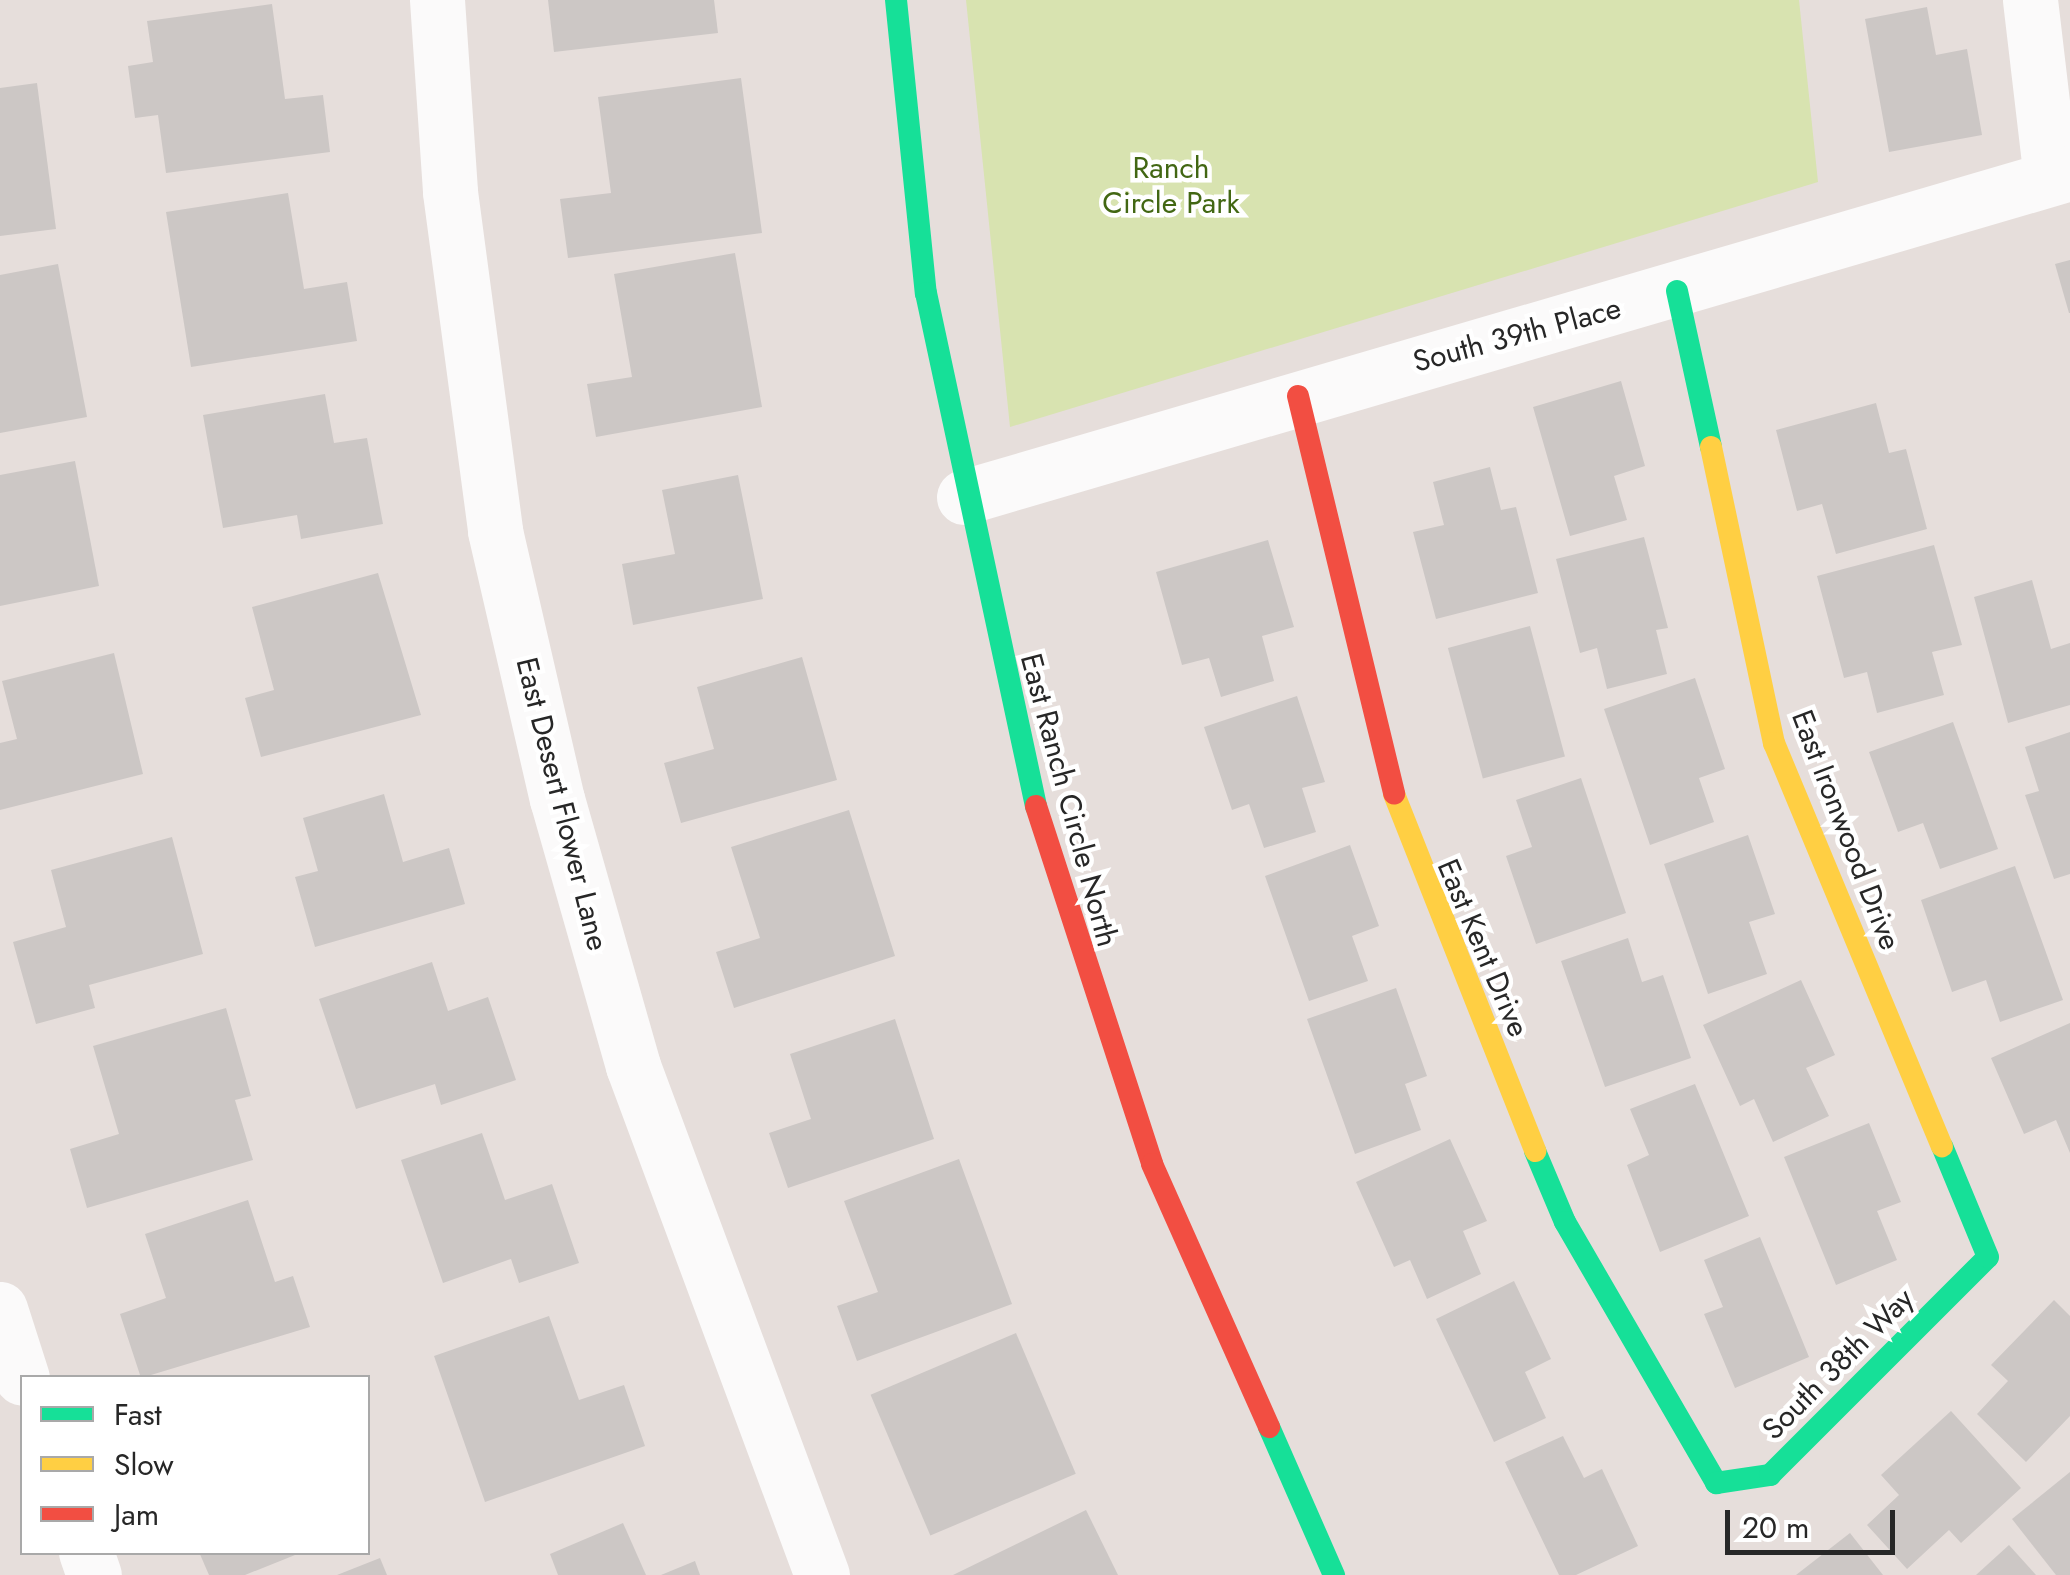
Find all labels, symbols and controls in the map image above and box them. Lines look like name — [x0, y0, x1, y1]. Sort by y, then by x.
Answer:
park label: Ranch Circle Park — [1102, 150, 1240, 220]
street label: South 39th Place — [1409, 290, 1625, 380]
street label: East Ranch Circle North — [1013, 649, 1125, 951]
street label: East Desert Flower Lane — [508, 654, 616, 954]
street label: East Ironwood Drive — [1784, 705, 1908, 955]
street label: East Kent Drive — [1429, 854, 1537, 1042]
street label: South 38th Way — [1755, 1281, 1921, 1447]
legend — [20, 1375, 370, 1555]
text: Fast — [114, 1393, 162, 1436]
text: Slow — [114, 1443, 174, 1486]
scale bar — [1730, 1490, 1900, 1552]
text: Jam — [114, 1493, 159, 1536]
text: 20 m — [1742, 1506, 1809, 1549]

